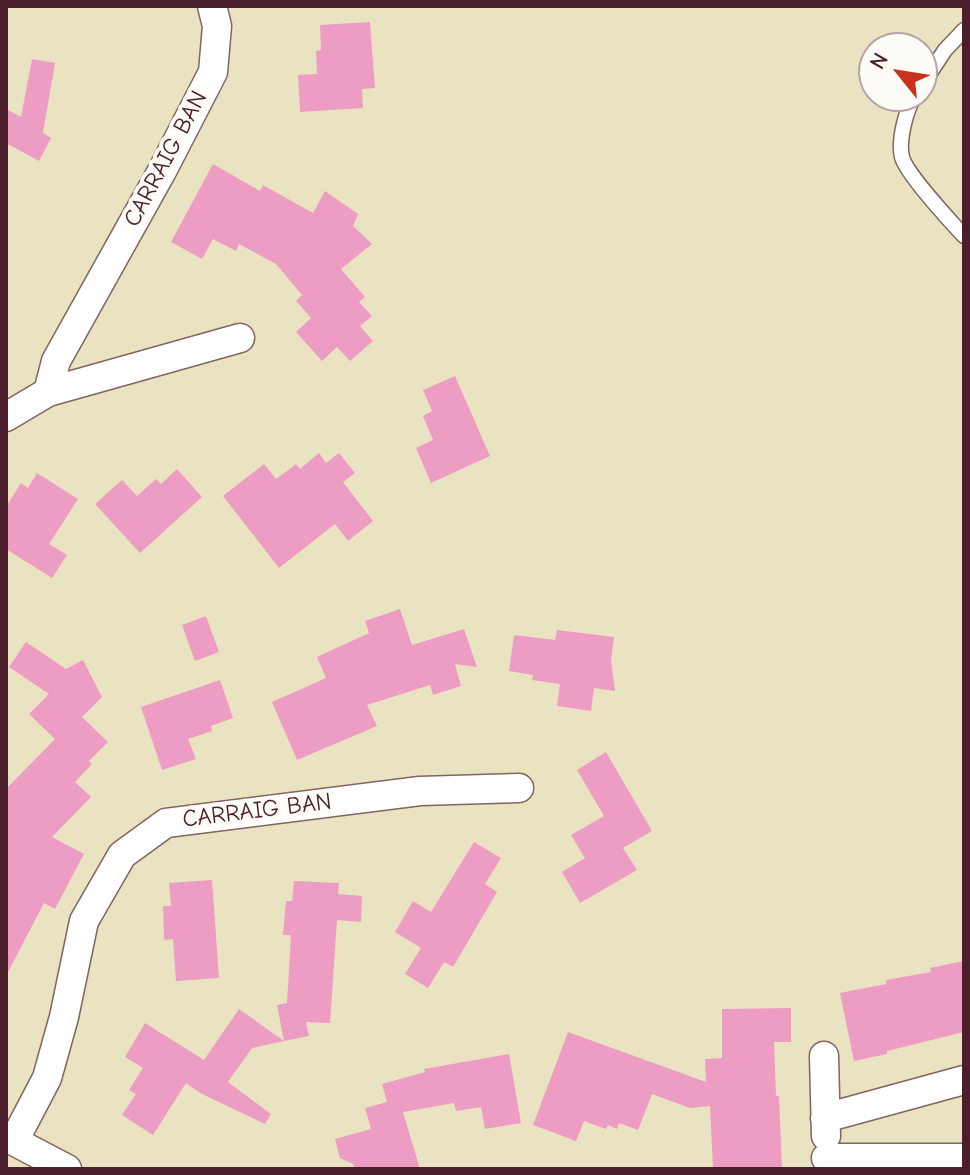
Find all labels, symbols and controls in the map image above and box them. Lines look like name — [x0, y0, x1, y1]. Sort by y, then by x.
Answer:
north arrow — [858, 32, 938, 112]
text: N — [864, 48, 894, 74]
street label: CARRAIG BAN — [118, 86, 214, 232]
street label: CARRAIG BAN — [181, 788, 333, 834]

